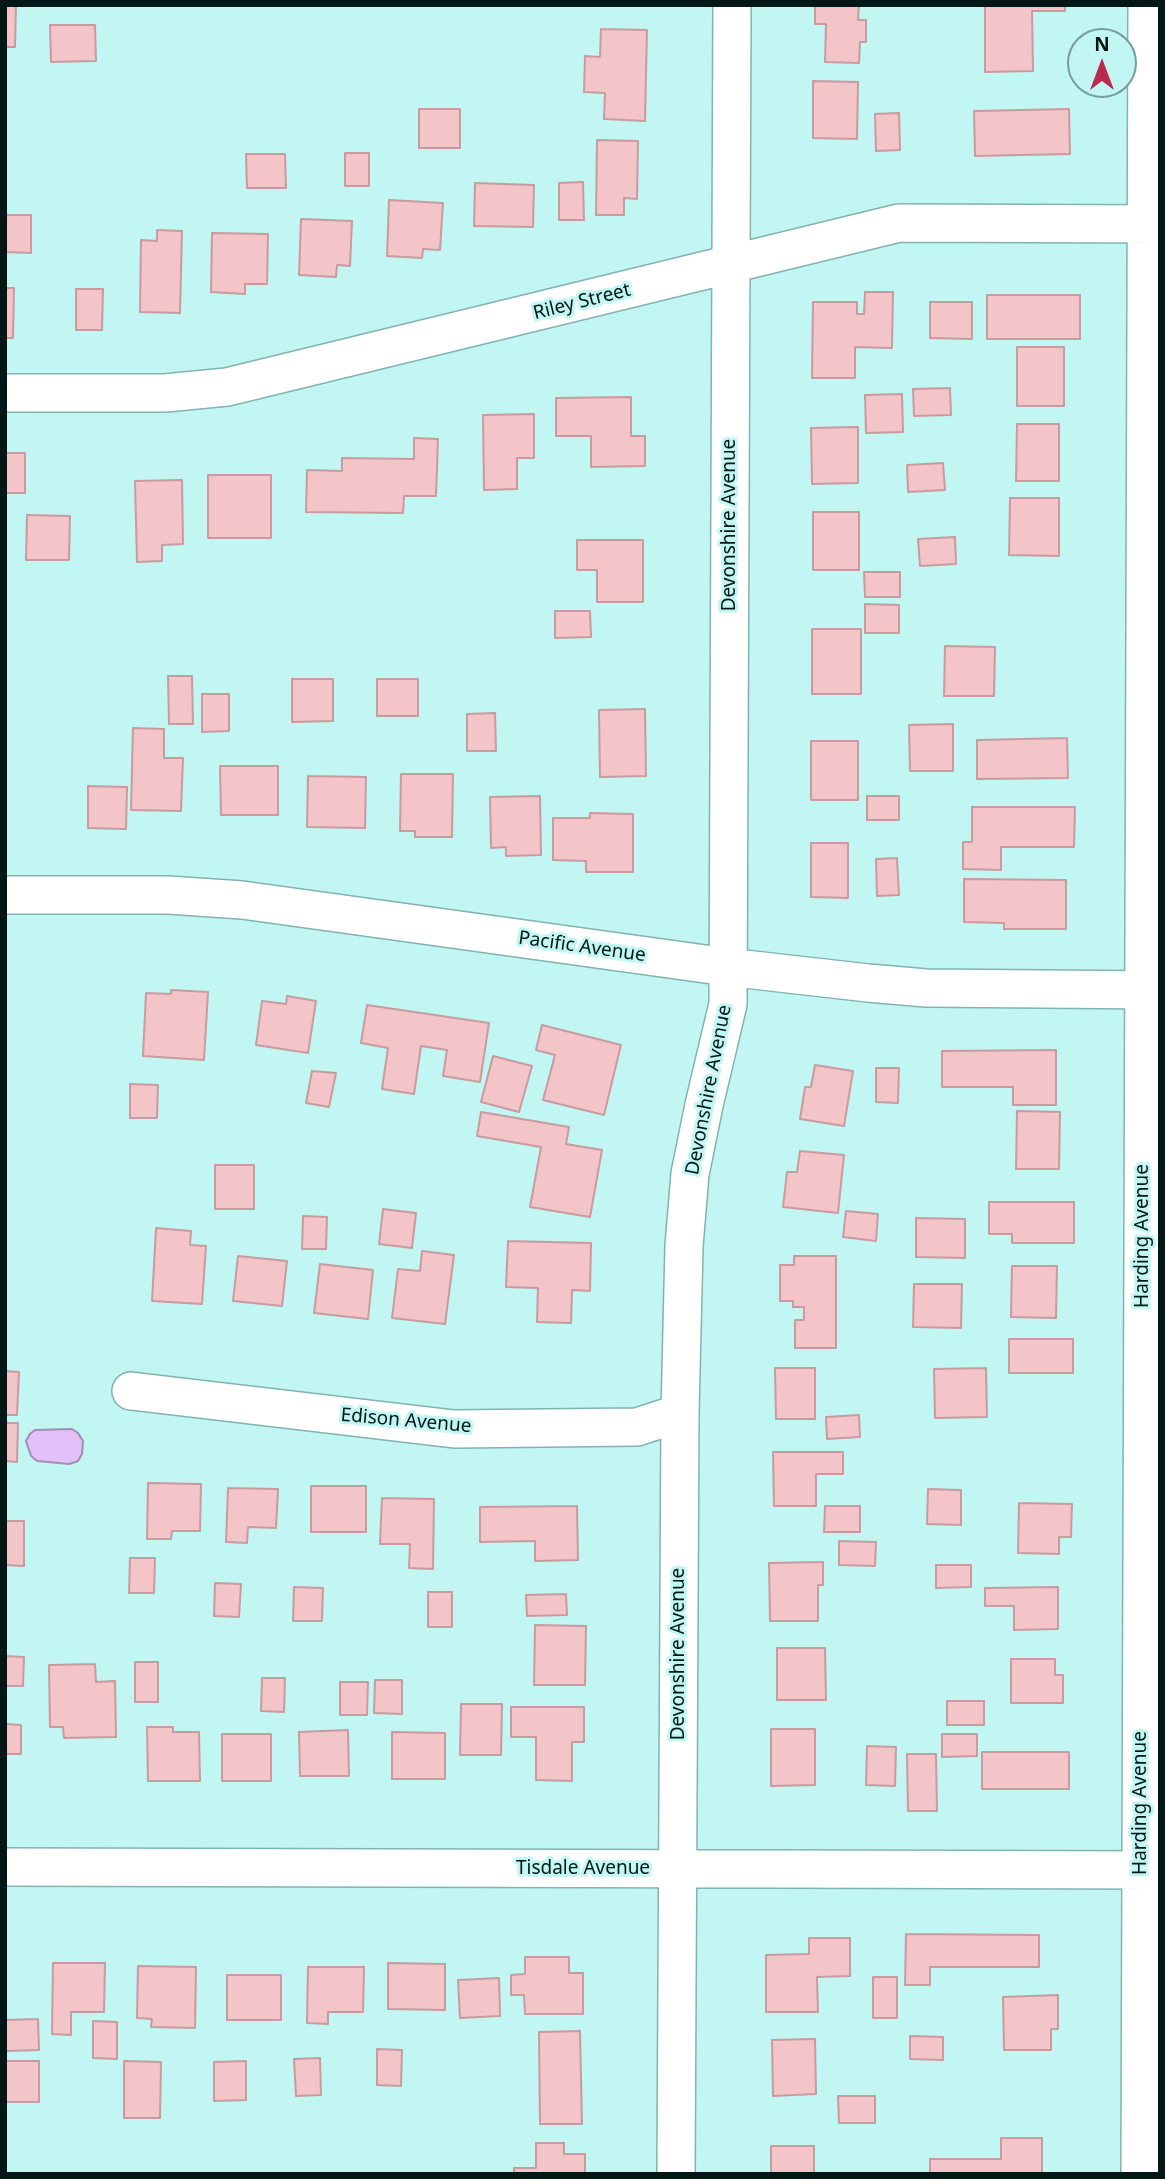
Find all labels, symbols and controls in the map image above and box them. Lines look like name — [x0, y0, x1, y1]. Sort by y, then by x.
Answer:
north arrow — [1067, 28, 1137, 98]
text: N — [1094, 31, 1110, 57]
street label: Riley Street — [531, 279, 633, 325]
street label: Devonshire Avenue — [719, 439, 741, 611]
street label: Pacific Avenue — [517, 927, 647, 967]
street label: Devonshire Avenue — [681, 1003, 737, 1177]
street label: Harding Avenue — [1132, 1164, 1154, 1308]
street label: Edison Avenue — [340, 1404, 472, 1438]
street label: Devonshire Avenue — [668, 1568, 690, 1740]
street label: Harding Avenue — [1130, 1731, 1152, 1875]
street label: Tisdale Avenue — [516, 1858, 650, 1880]

